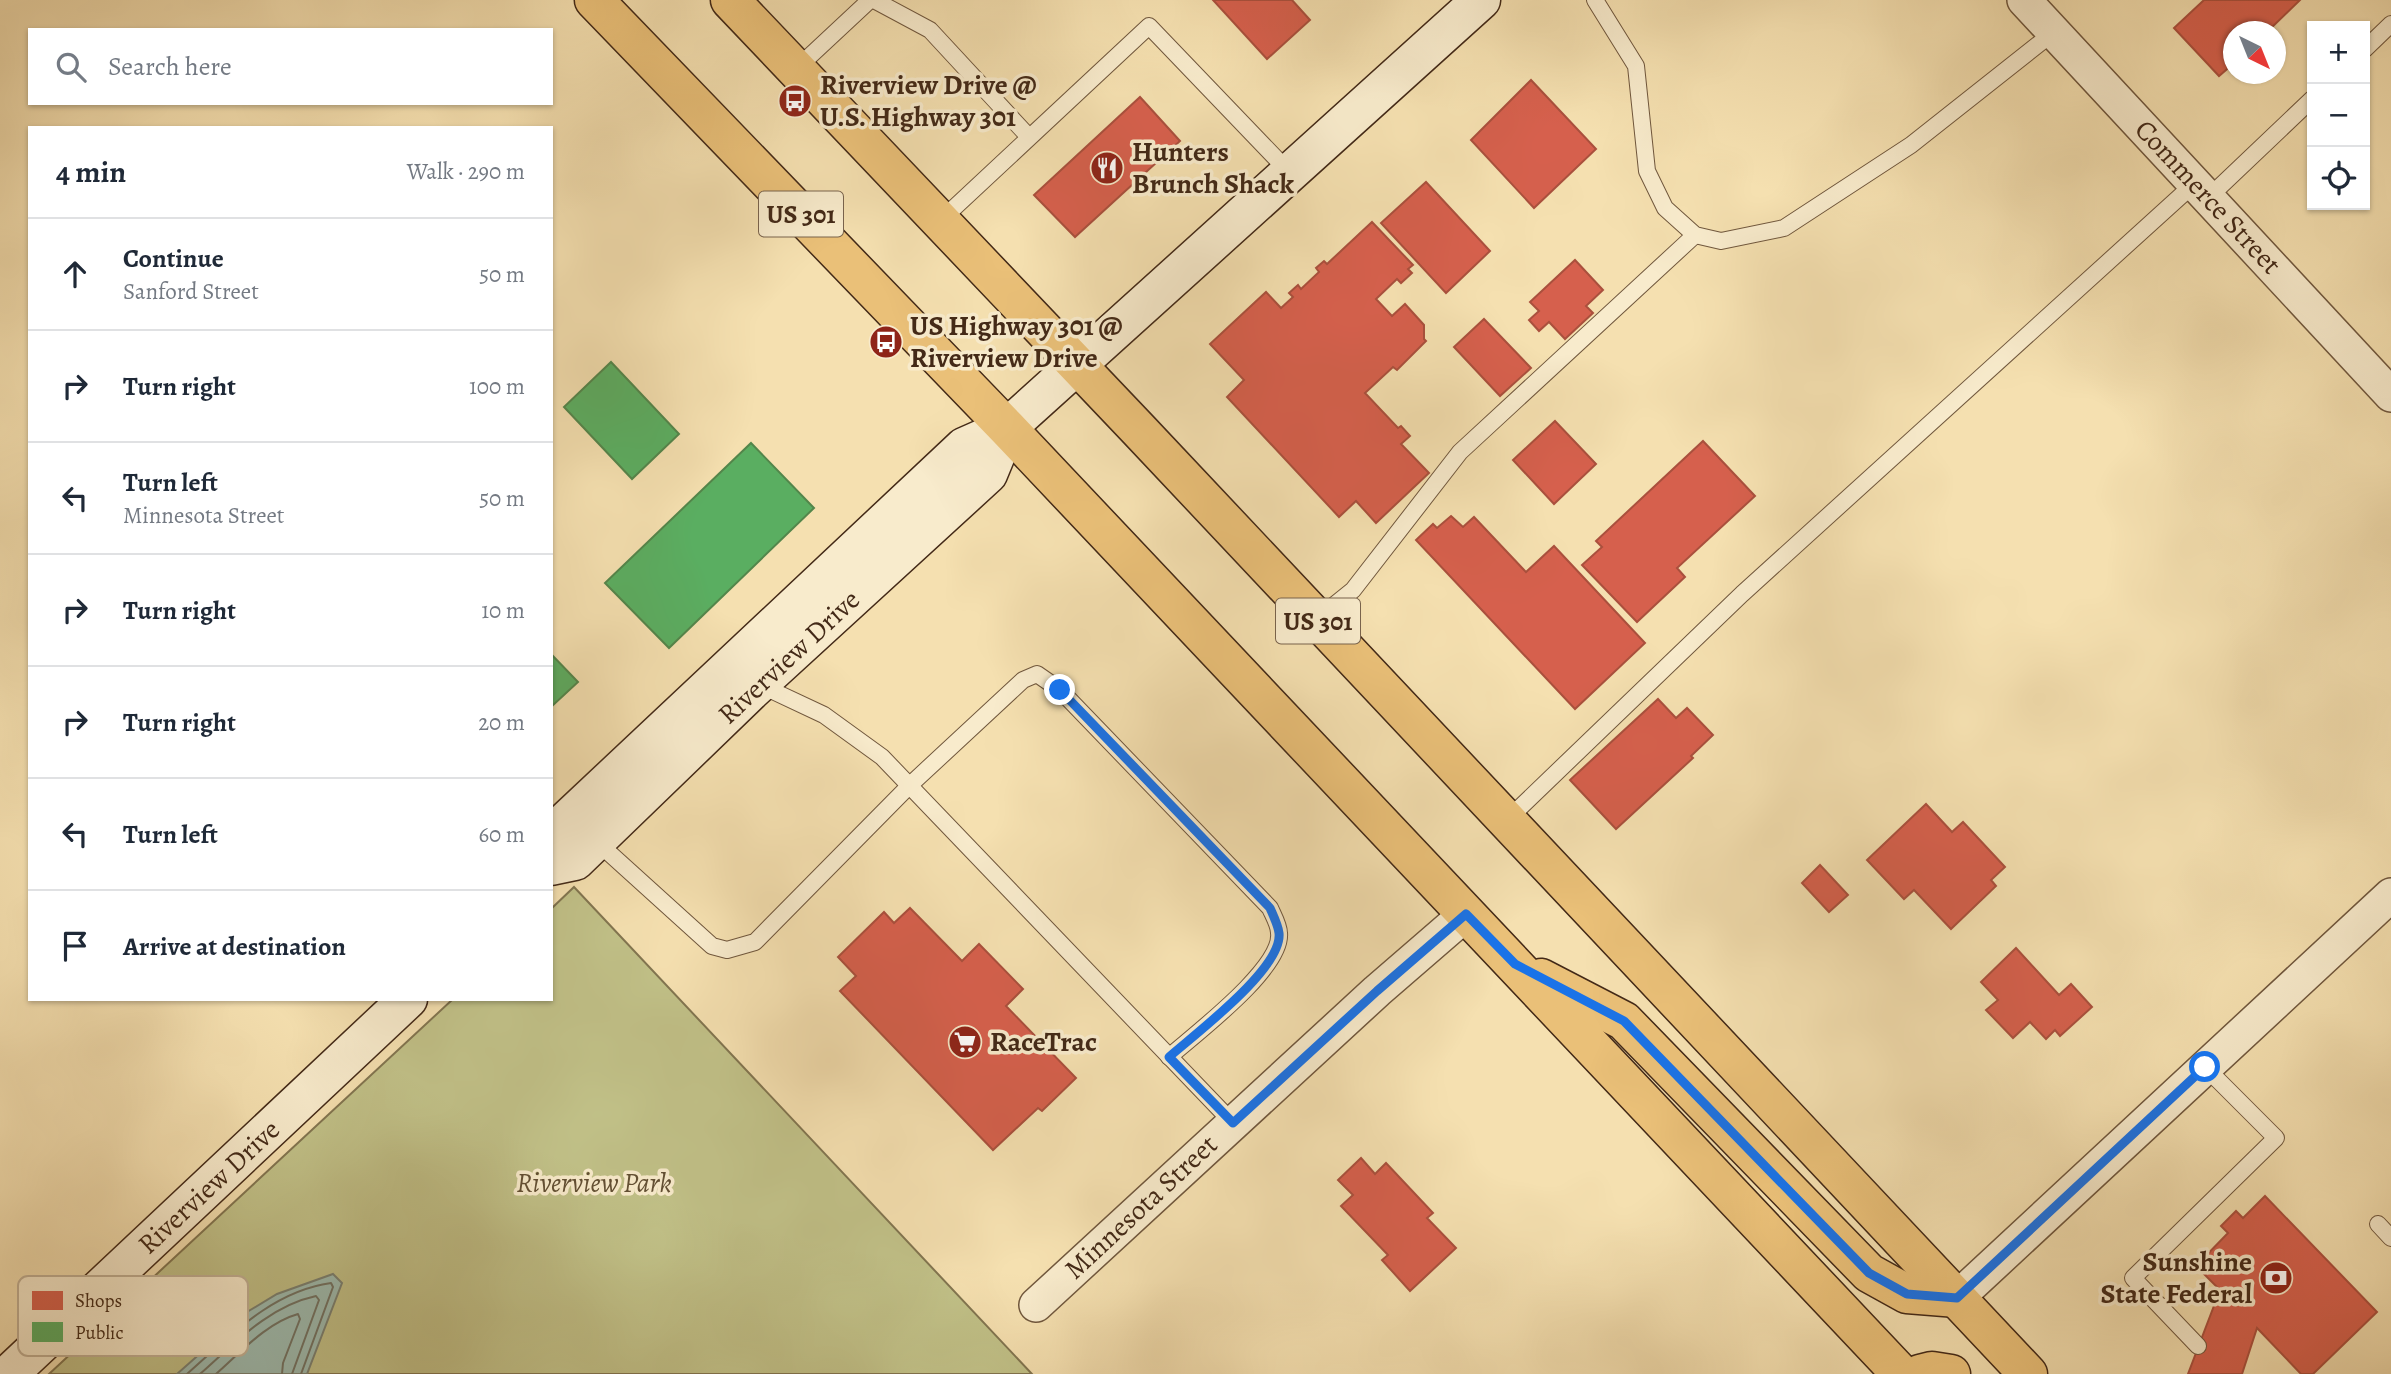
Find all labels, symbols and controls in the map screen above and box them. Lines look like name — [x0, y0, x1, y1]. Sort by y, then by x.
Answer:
north arrow — [2223, 21, 2286, 84]
map controls — [2307, 21, 2370, 210]
button: + — [2307, 21, 2370, 84]
search box — [28, 28, 553, 105]
icon: search — [52, 48, 90, 86]
text: Search here — [108, 49, 232, 84]
place label: Riverview Drive @ U.S. Highway 301 — [820, 66, 1037, 136]
bus stop icon: Riverview Drive @ U.S. Highway 301 — [776, 82, 814, 120]
button: − — [2307, 84, 2370, 147]
street label: Commerce Street — [2126, 111, 2290, 283]
place label: Hunters Brunch Shack — [1132, 133, 1295, 203]
button: locate — [2307, 147, 2370, 210]
restaurant icon: Hunters Brunch Shack — [1088, 149, 1126, 187]
text: 4 min — [56, 152, 126, 192]
text: Walk · 290 m — [407, 156, 525, 187]
road number: US 301 — [759, 192, 843, 236]
text: Continue — [123, 241, 224, 276]
icon: ahead — [56, 255, 94, 293]
text: 50 m — [479, 259, 525, 290]
text: Sanford Street — [123, 276, 259, 307]
place label: US Highway 301 @ Riverview Drive — [910, 307, 1123, 377]
bus stop icon: US Highway 301 @ Riverview Drive — [867, 323, 905, 361]
icon: right — [56, 367, 94, 405]
text: Turn right — [123, 369, 236, 404]
text: 100 m — [469, 371, 525, 402]
text: Turn left — [123, 465, 218, 500]
icon: left — [56, 479, 94, 517]
text: 50 m — [479, 483, 525, 514]
text: Minnesota Street — [123, 500, 284, 531]
street label: Riverview Drive — [710, 581, 868, 733]
icon: right — [56, 591, 94, 629]
text: Turn right — [123, 593, 236, 628]
text: 10 m — [481, 595, 525, 626]
road number: US 301 — [1276, 598, 1360, 643]
route end — [1044, 674, 1075, 705]
icon: right — [56, 703, 94, 741]
text: Turn right — [123, 705, 236, 740]
text: 20 m — [478, 707, 525, 738]
icon: left — [56, 815, 94, 853]
text: Turn left — [123, 817, 218, 852]
text: 60 m — [478, 819, 525, 850]
icon: arrive — [56, 927, 94, 965]
text: Arrive at destination — [123, 929, 346, 964]
supermarket icon: RaceTrac — [946, 1023, 984, 1061]
place label: RaceTrac — [990, 1023, 1097, 1061]
route start — [2189, 1051, 2220, 1082]
street label: Riverview Drive — [130, 1111, 288, 1263]
street label: Minnesota Street — [1056, 1126, 1226, 1288]
park label: Riverview Park — [516, 1164, 672, 1202]
place label: Sunshine State Federal — [2100, 1243, 2253, 1313]
bank icon: Sunshine State Federal — [2257, 1259, 2295, 1297]
legend — [18, 1276, 248, 1356]
text: Shops — [75, 1288, 122, 1314]
text: Public — [75, 1320, 123, 1346]

